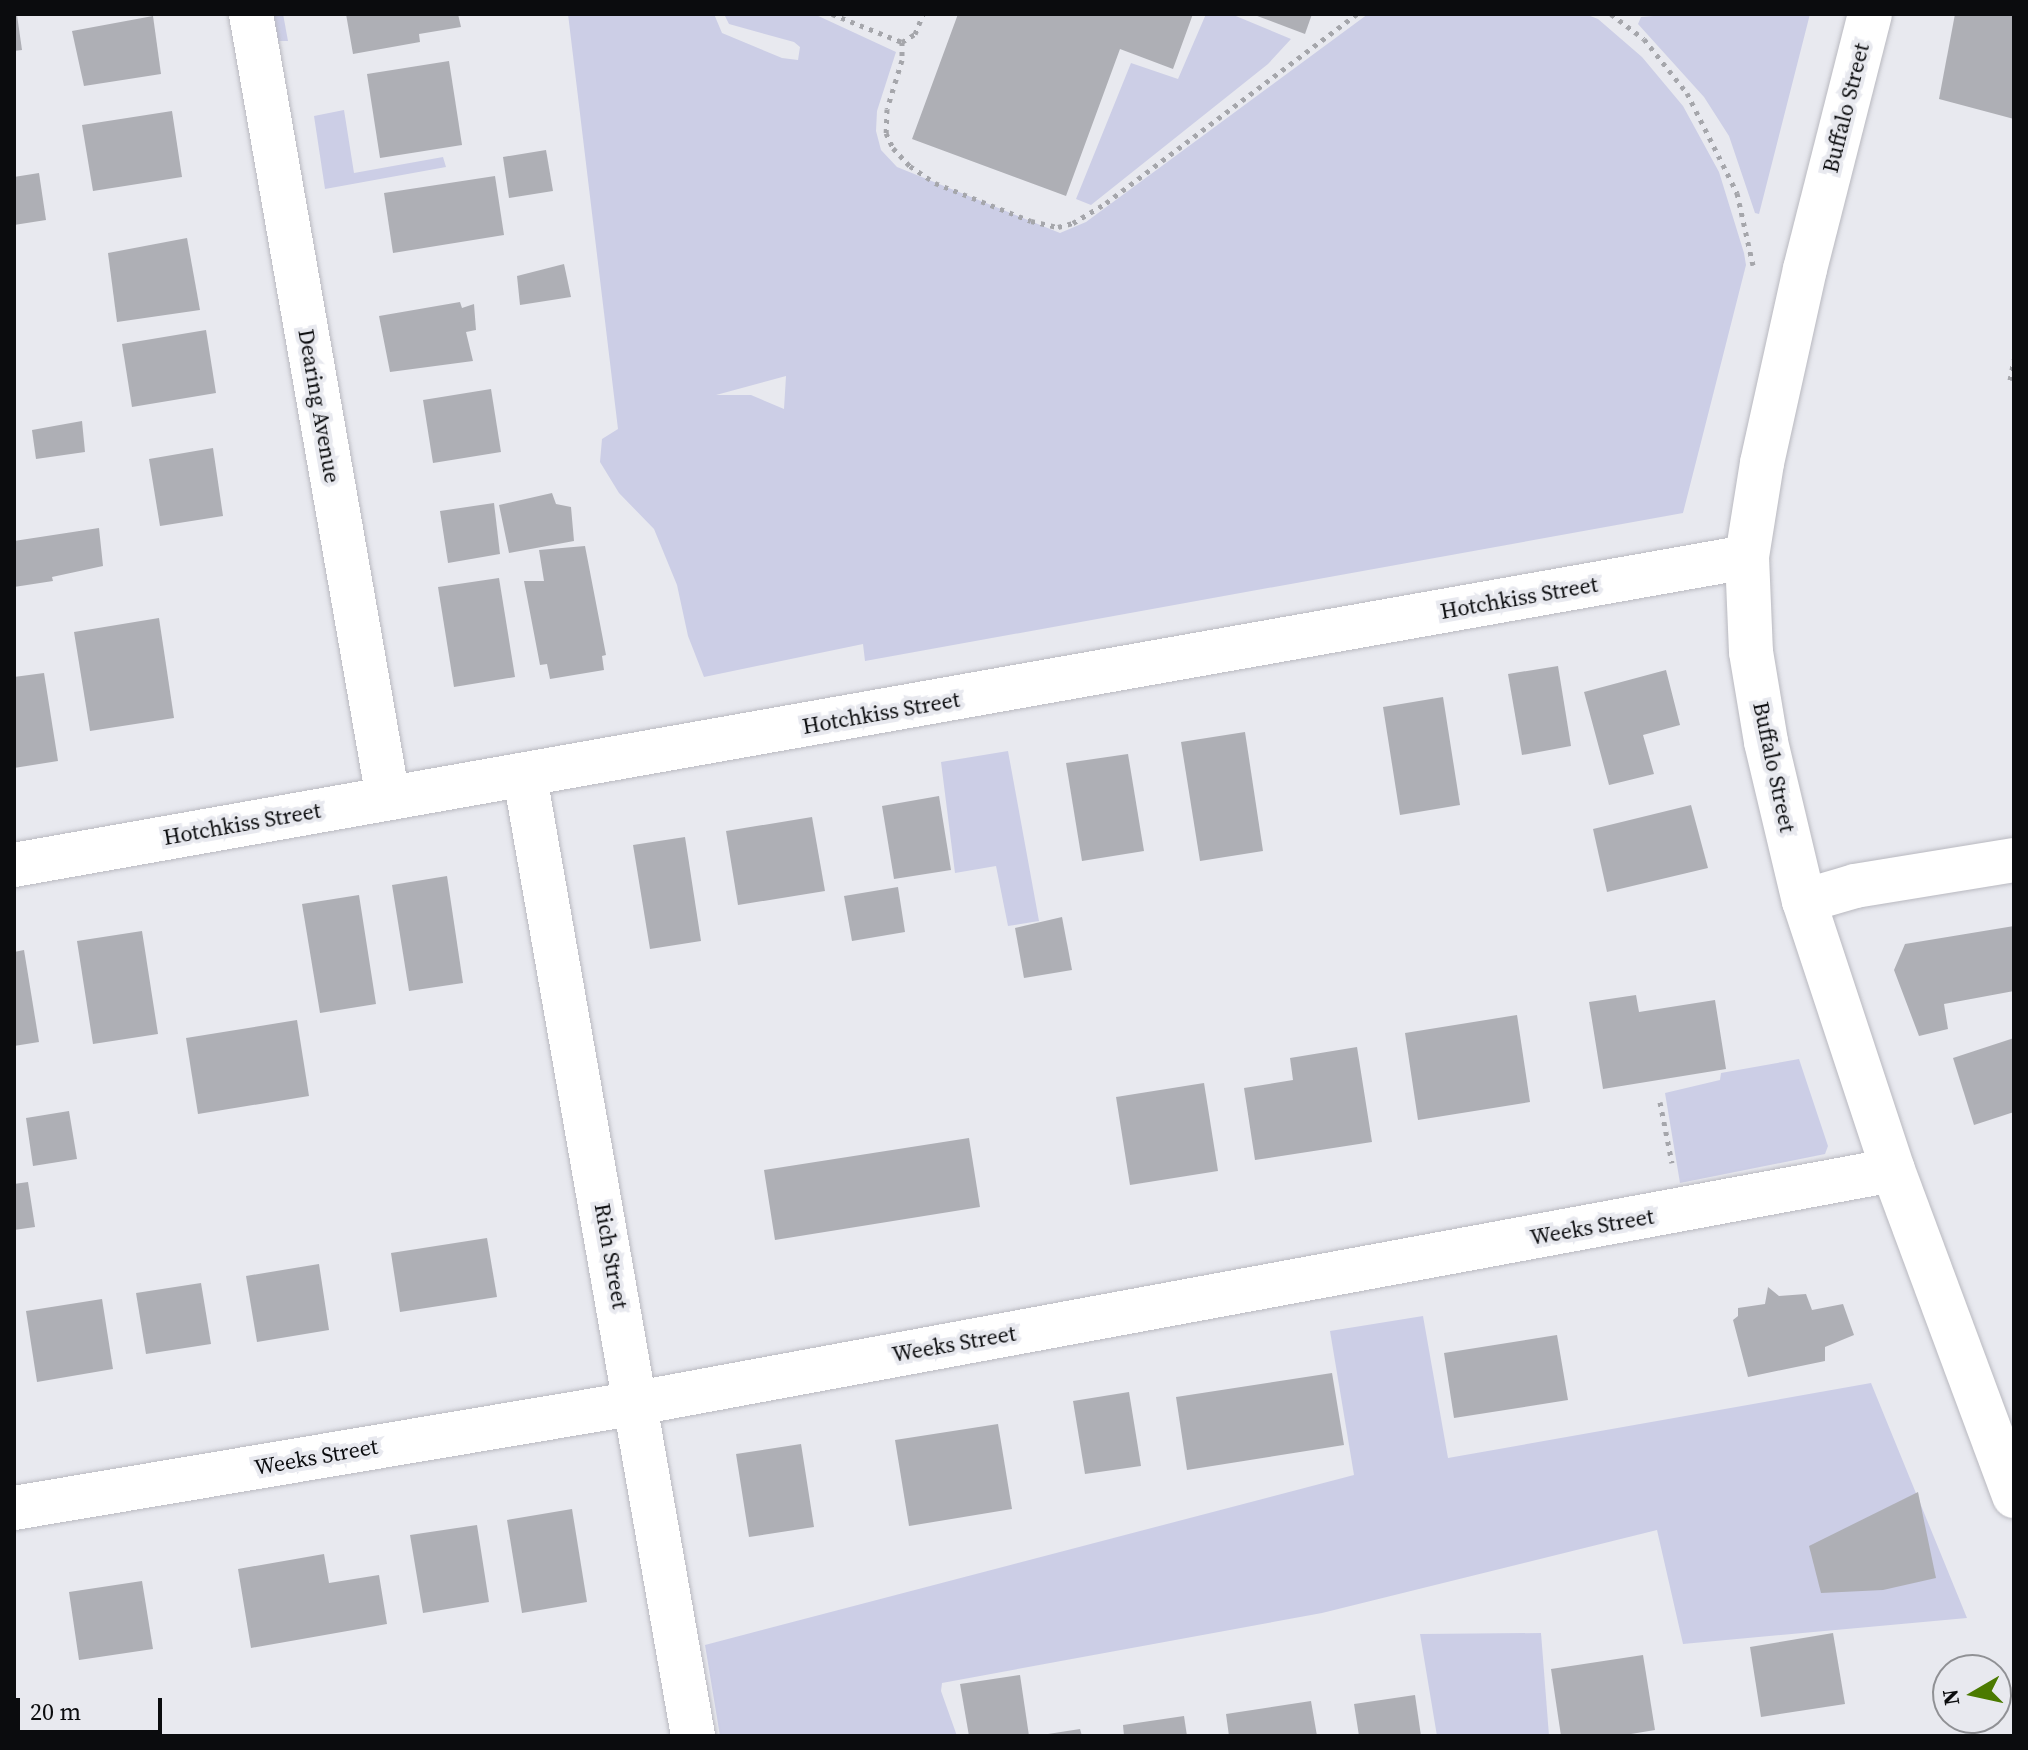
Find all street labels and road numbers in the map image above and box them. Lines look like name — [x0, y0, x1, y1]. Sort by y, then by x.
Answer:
street label: Buffalo Street — [1817, 41, 1875, 175]
street label: Dearing Avenue — [292, 327, 346, 485]
street label: Hotchkiss Street — [1438, 571, 1600, 625]
street label: Hotchkiss Street — [800, 686, 962, 740]
street label: Buffalo Street — [1747, 699, 1801, 835]
street label: Hotchkiss Street — [161, 797, 323, 851]
street label: Rich Street — [589, 1201, 633, 1311]
street label: Weeks Street — [1528, 1203, 1656, 1251]
street label: Weeks Street — [890, 1320, 1018, 1368]
street label: Weeks Street — [252, 1433, 380, 1481]

